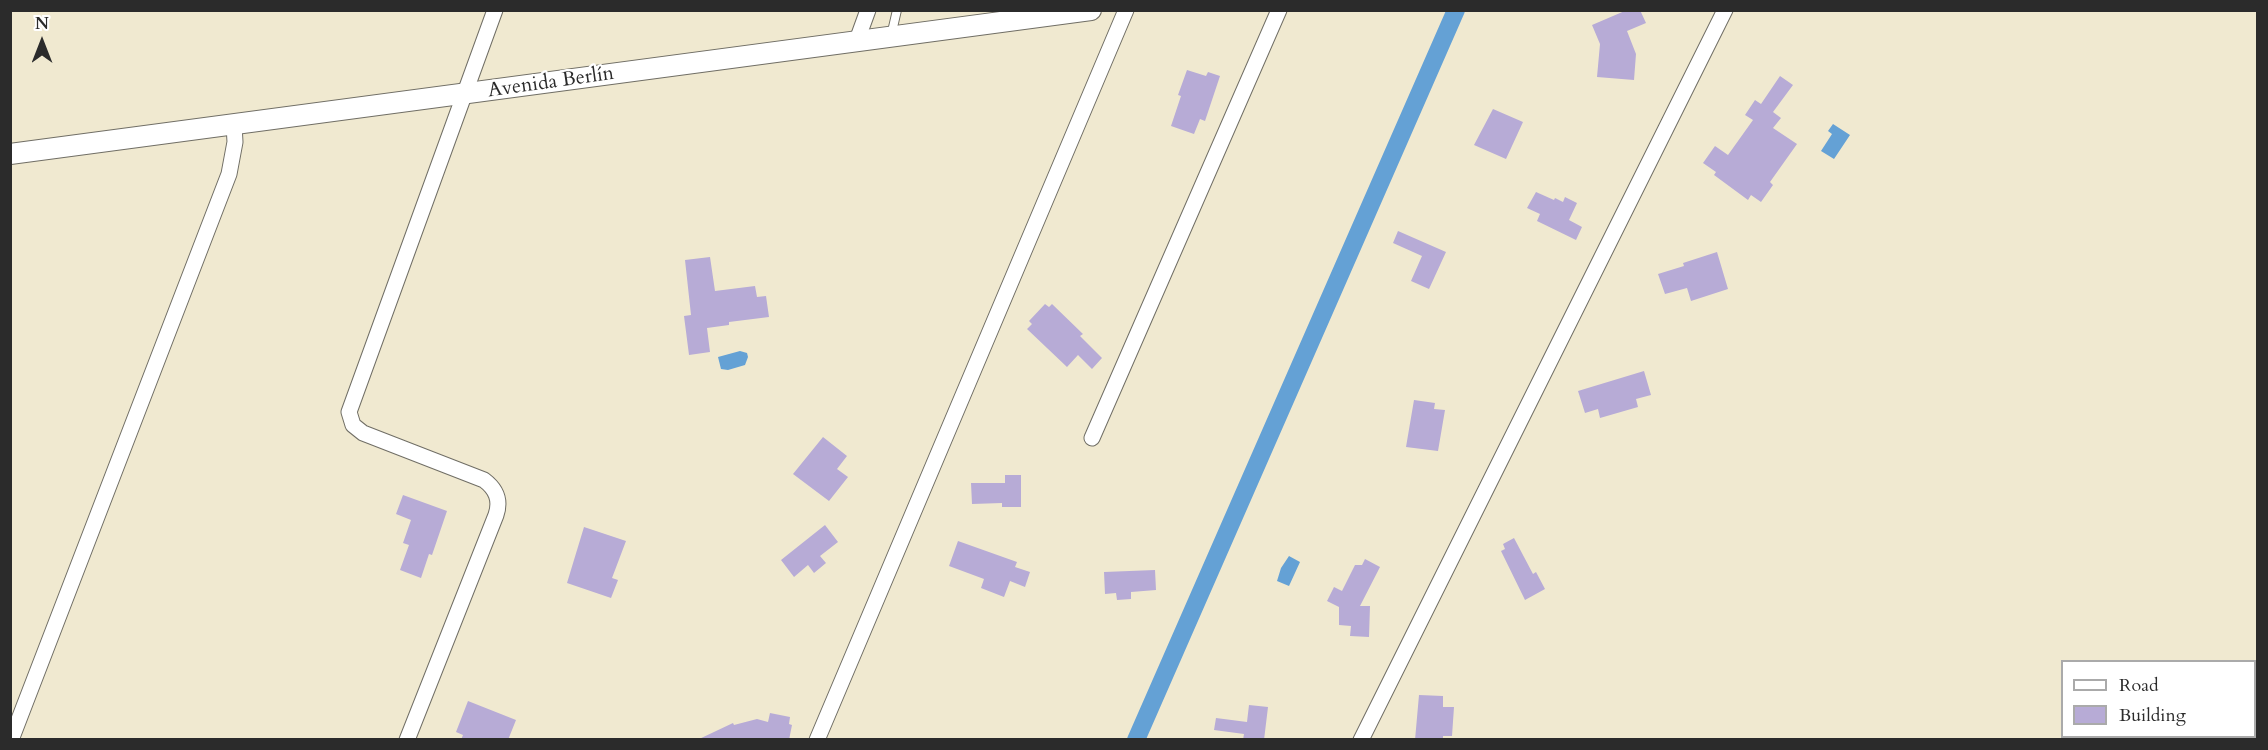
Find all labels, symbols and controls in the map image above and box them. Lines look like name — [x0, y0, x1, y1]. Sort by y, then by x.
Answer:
north arrow — [12, 12, 72, 72]
text: N — [35, 13, 49, 35]
street label: Avenida Berlín — [486, 62, 616, 104]
legend — [2061, 660, 2256, 738]
text: Road — [2119, 673, 2159, 698]
text: Building — [2119, 703, 2186, 728]

